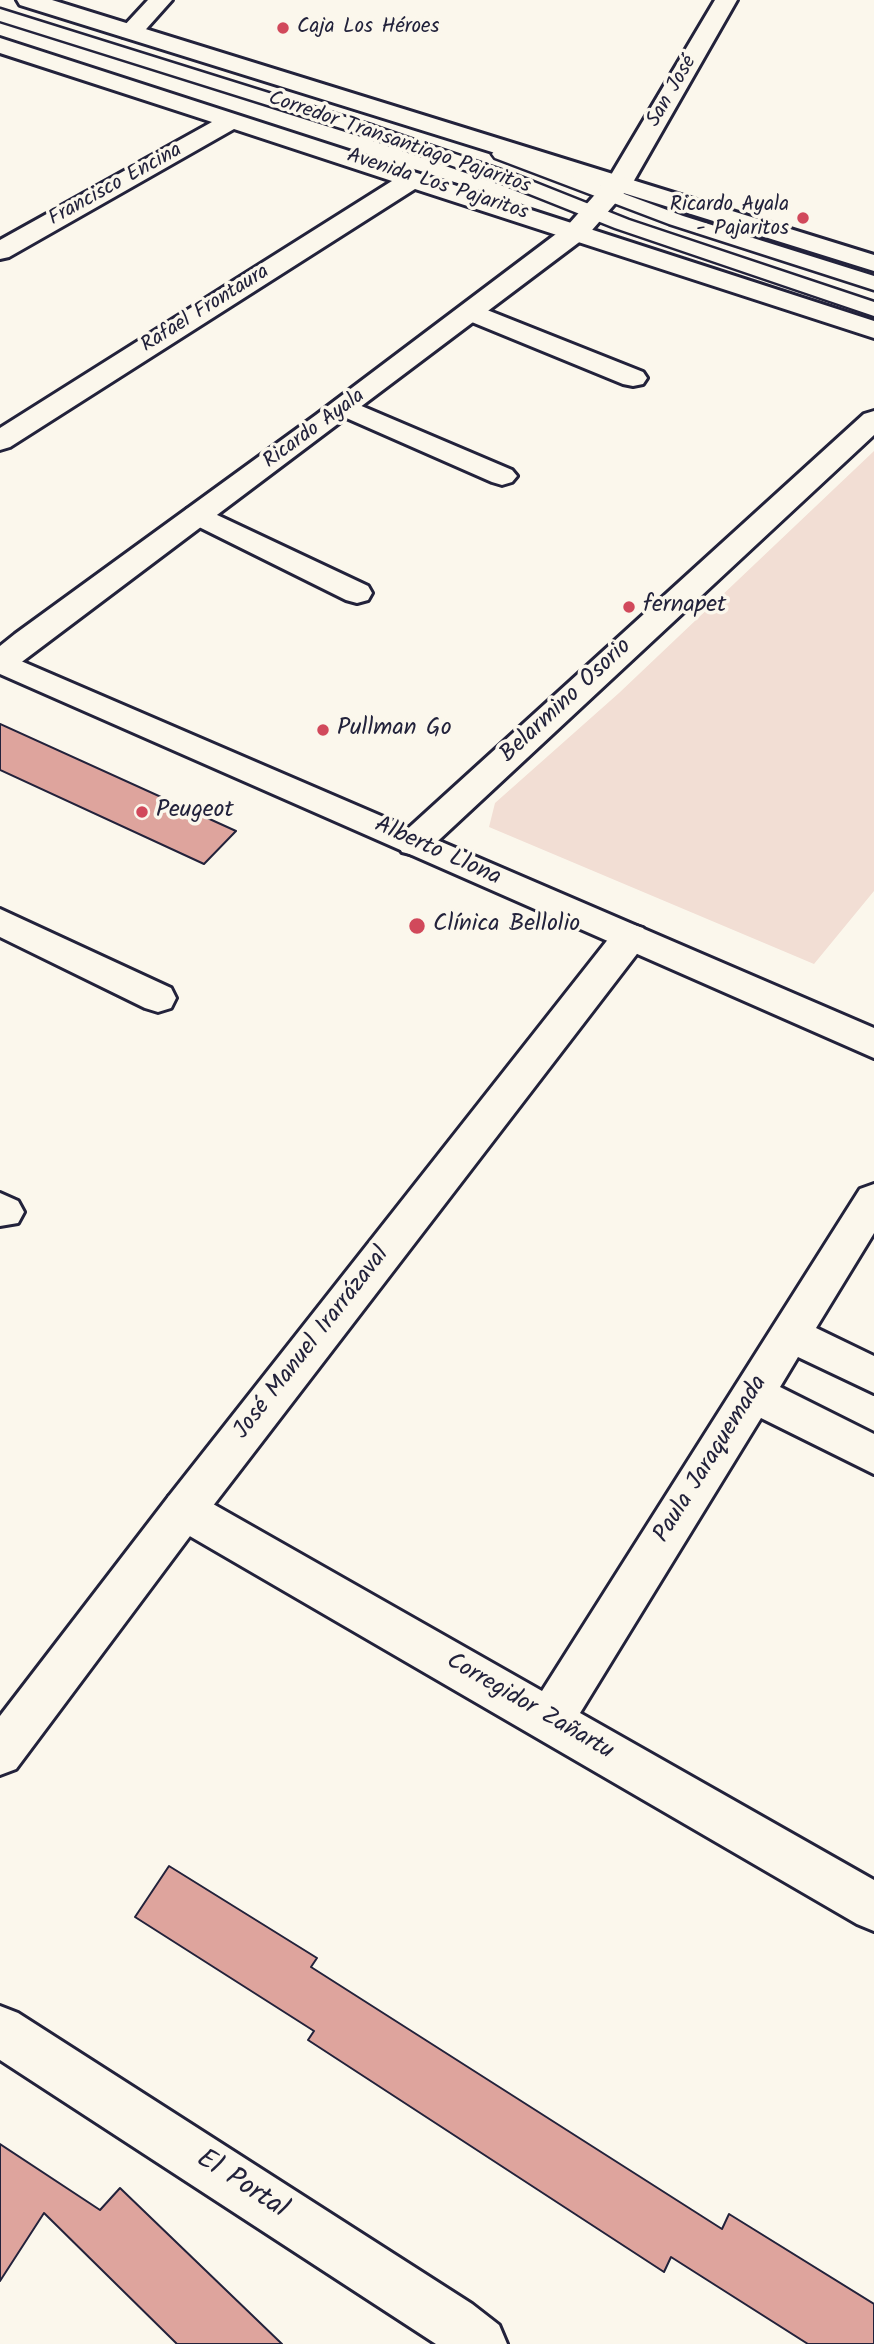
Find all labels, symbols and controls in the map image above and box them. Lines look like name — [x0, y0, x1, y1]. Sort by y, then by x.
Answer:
place label: Caja Los Héroes — [297, 15, 440, 41]
marker: Caja Los Héroes — [275, 20, 291, 36]
street label: San José — [643, 52, 703, 132]
street label: Corredor Transantiago Pajaritos — [264, 87, 534, 201]
street label: Francisco Encina — [45, 139, 187, 233]
street label: Avenida Los Pajaritos — [343, 145, 531, 227]
place label: Ricardo Ayala - Pajaritos — [670, 193, 789, 243]
marker: Ricardo Ayala - Pajaritos — [795, 210, 811, 226]
street label: Rafael Frontaura — [137, 261, 275, 359]
street label: Ricardo Ayala — [259, 385, 371, 475]
place label: fernapet — [643, 593, 726, 621]
marker: fernapet — [621, 599, 637, 615]
street label: Belarmino Osorio — [495, 634, 639, 770]
place label: Pullman Go — [337, 716, 452, 744]
marker: Pullman Go — [315, 722, 331, 738]
place label: Peugeot — [156, 798, 234, 826]
marker: Peugeot — [134, 804, 150, 820]
street label: Alberto Llona — [369, 812, 505, 894]
place label: Clínica Bellolio — [433, 912, 580, 940]
marker: Clínica Bellolio — [407, 916, 427, 936]
street label: José Manuel Irarrázaval — [229, 1242, 397, 1446]
street label: Paula Jaraquemada — [649, 1371, 775, 1549]
street label: Corregidor Zañartu — [440, 1648, 618, 1768]
street label: El Portal — [189, 2144, 293, 2228]

